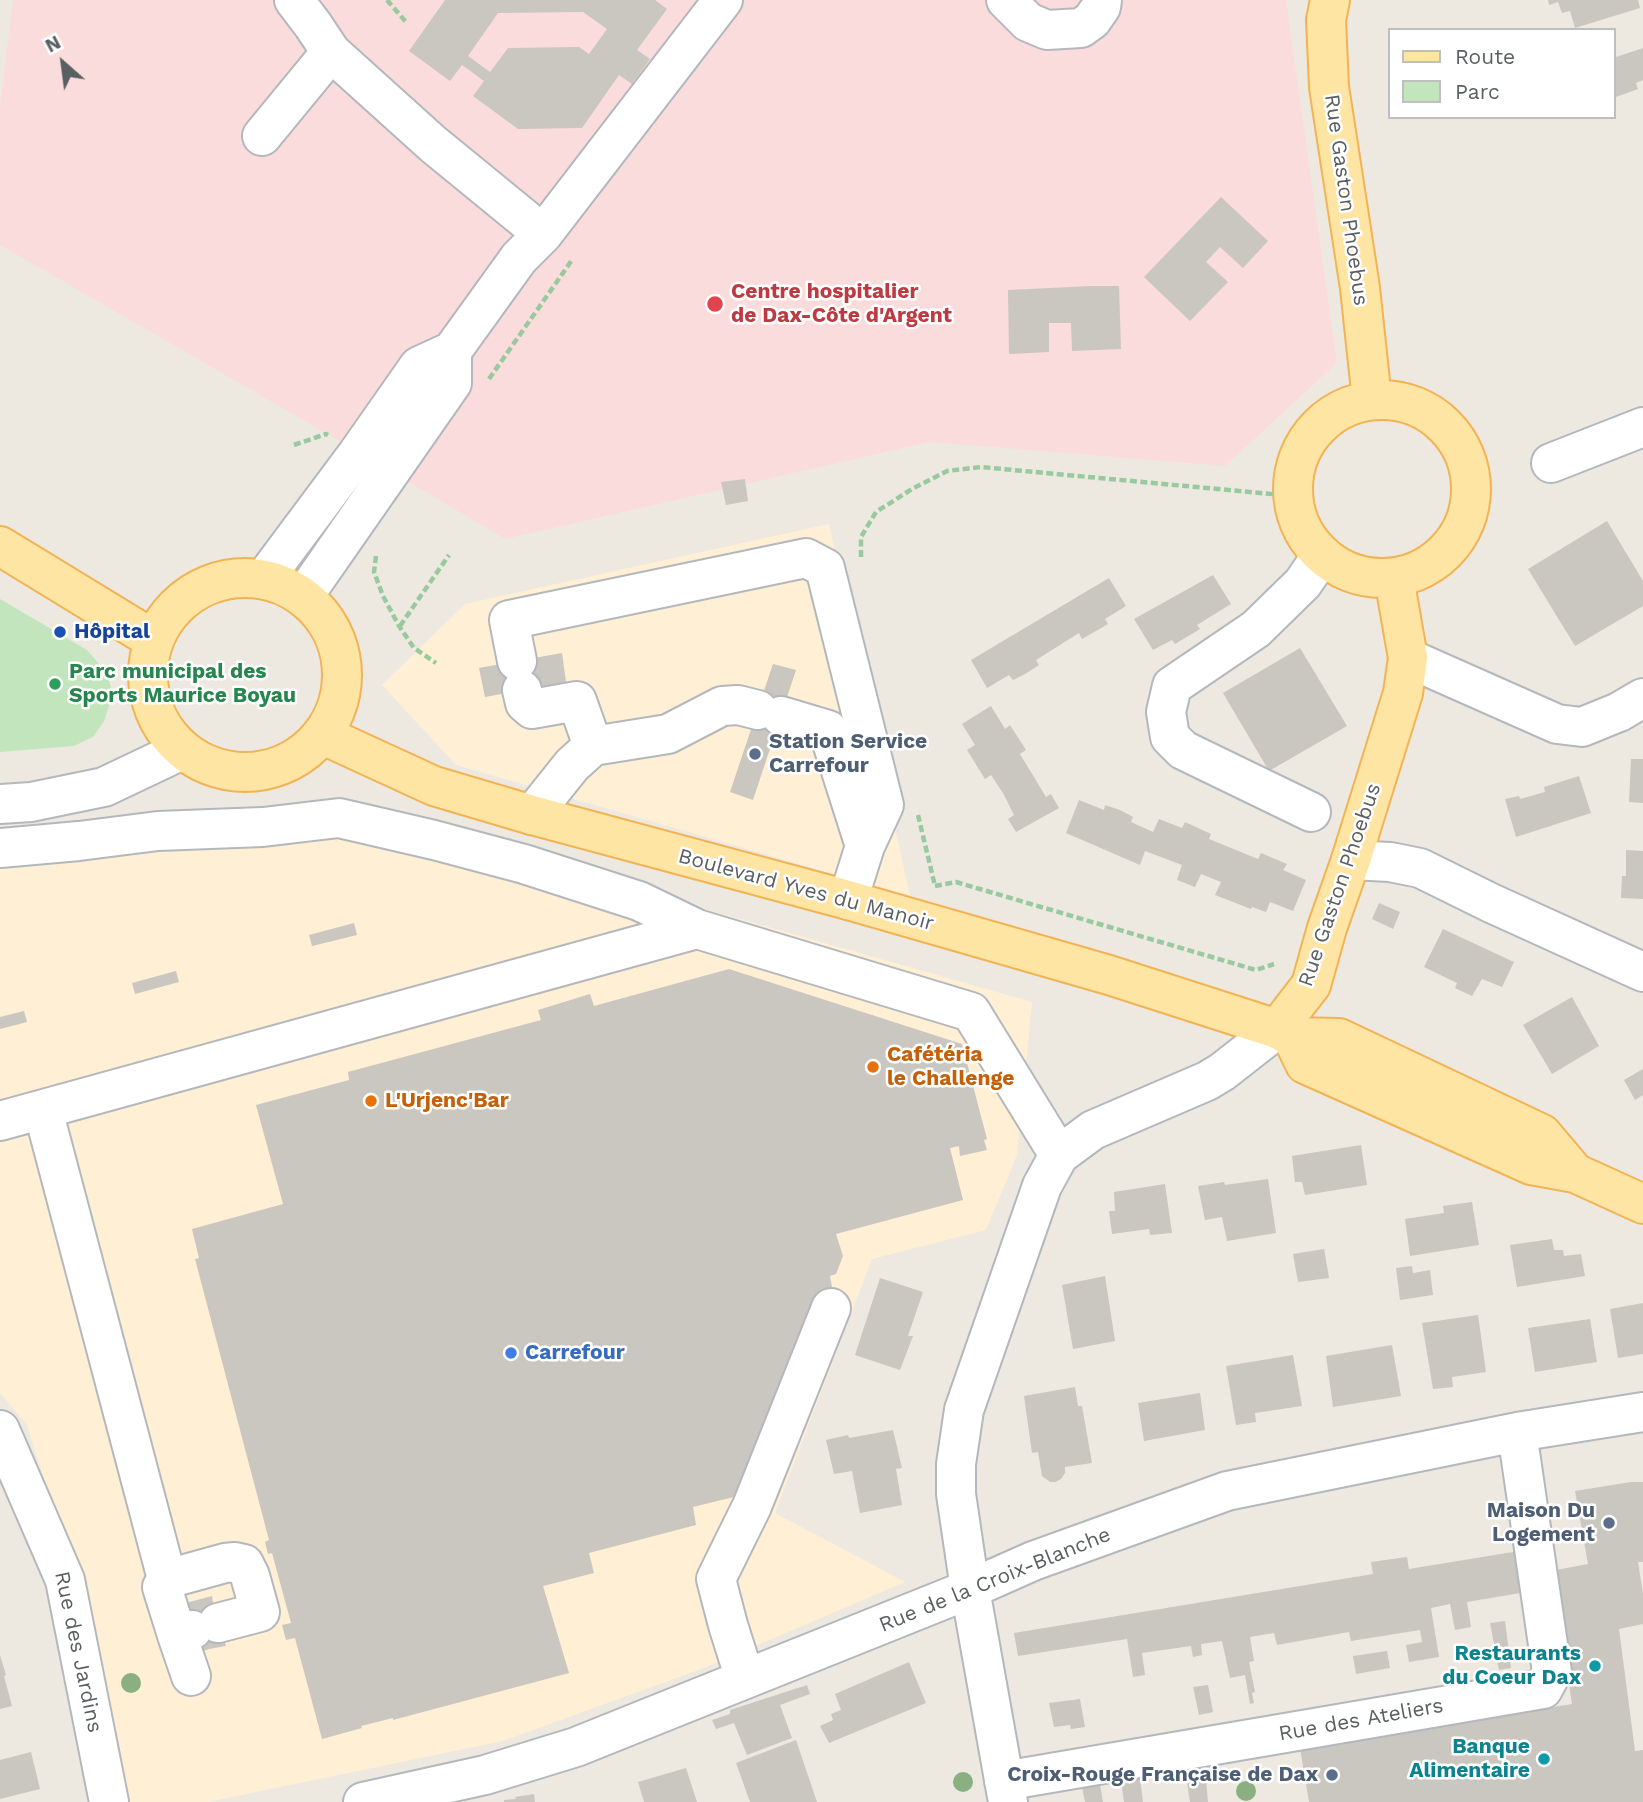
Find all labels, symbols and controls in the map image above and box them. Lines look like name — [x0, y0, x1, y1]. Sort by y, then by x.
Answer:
north arrow — [28, 28, 98, 98]
legend — [1388, 28, 1615, 119]
text: N — [41, 31, 65, 57]
text: Route — [1455, 44, 1515, 69]
text: Parc — [1455, 79, 1500, 104]
street label: Rue Gaston Phoebus — [1319, 93, 1373, 307]
place label: Centre hospitalier de Dax-Côte d'Argent — [731, 279, 952, 329]
marker: Centre hospitalier de Dax-Côte d'Argent — [705, 294, 725, 314]
place label: Hôpital — [74, 619, 150, 645]
marker: Hôpital — [52, 624, 68, 640]
place label: Parc municipal des Sports Maurice Boyau — [69, 659, 296, 709]
marker: Parc municipal des Sports Maurice Boyau — [47, 676, 63, 692]
place label: Station Service Carrefour — [769, 729, 927, 779]
marker: Station Service Carrefour — [747, 746, 763, 762]
street label: Rue Gaston Phoebus — [1293, 780, 1387, 990]
street label: Boulevard Yves du Manoir — [675, 844, 937, 936]
place label: Cafétéria le Challenge — [887, 1042, 1014, 1092]
marker: Cafétéria le Challenge — [865, 1059, 881, 1075]
place label: L'Urjenc'Bar — [385, 1088, 509, 1114]
marker: L'Urjenc'Bar — [363, 1093, 379, 1109]
place label: Carrefour — [525, 1340, 625, 1366]
marker: Carrefour — [503, 1345, 519, 1361]
place label: Maison Du Logement — [1487, 1498, 1595, 1548]
marker: Maison Du Logement — [1601, 1515, 1617, 1531]
street label: Rue de la Croix-Blanche — [876, 1522, 1114, 1638]
street label: Rue des Jardins — [49, 1569, 107, 1735]
place label: Restaurants du Coeur Dax — [1442, 1641, 1581, 1691]
marker: Restaurants du Coeur Dax — [1587, 1658, 1603, 1674]
street label: Rue des Ateliers — [1277, 1693, 1445, 1747]
place label: Banque Alimentaire — [1409, 1734, 1530, 1784]
marker: Banque Alimentaire — [1536, 1751, 1552, 1767]
place label: Croix-Rouge Française de Dax — [1007, 1762, 1318, 1788]
marker: Croix-Rouge Française de Dax — [1324, 1767, 1340, 1783]

